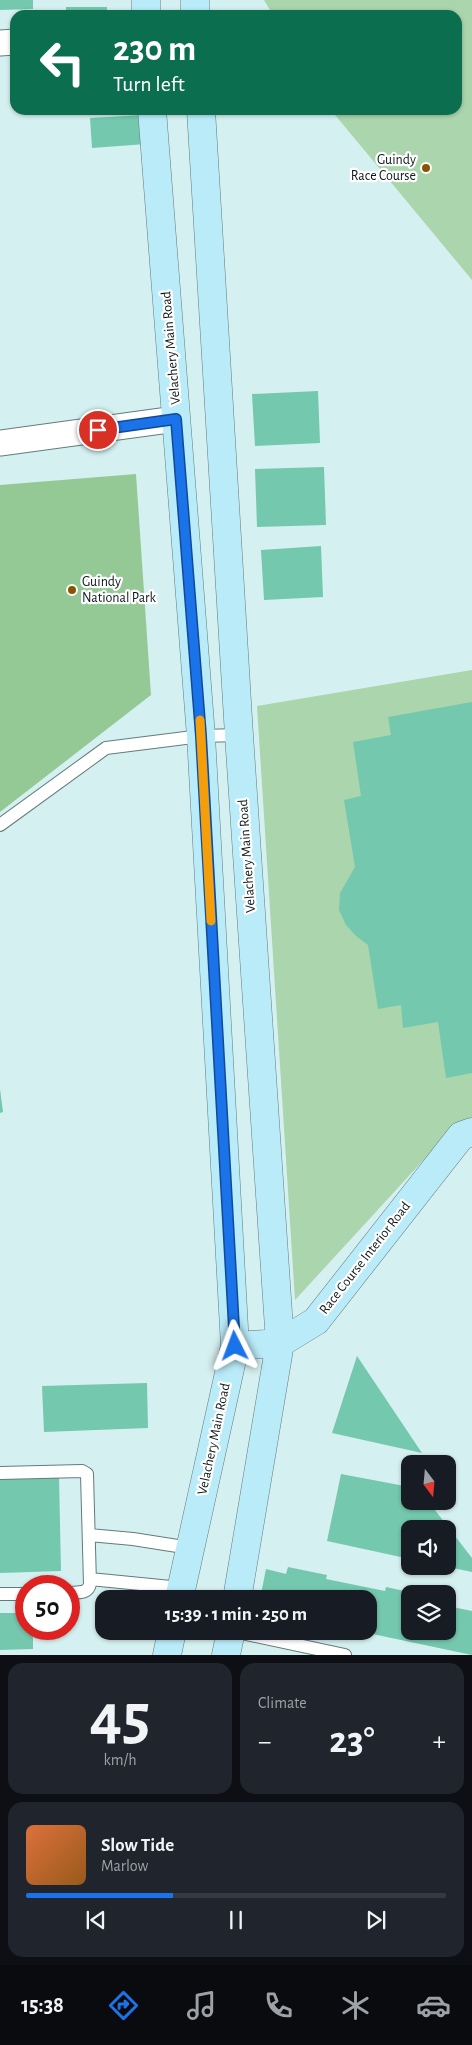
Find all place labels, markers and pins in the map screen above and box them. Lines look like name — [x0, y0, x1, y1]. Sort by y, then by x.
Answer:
place label: Guindy Race Course — [351, 153, 416, 183]
marker: Guindy Race Course — [420, 162, 432, 174]
pin — [77, 409, 119, 451]
place label: Guindy National Park — [82, 575, 157, 605]
marker: Guindy National Park — [66, 584, 78, 596]

